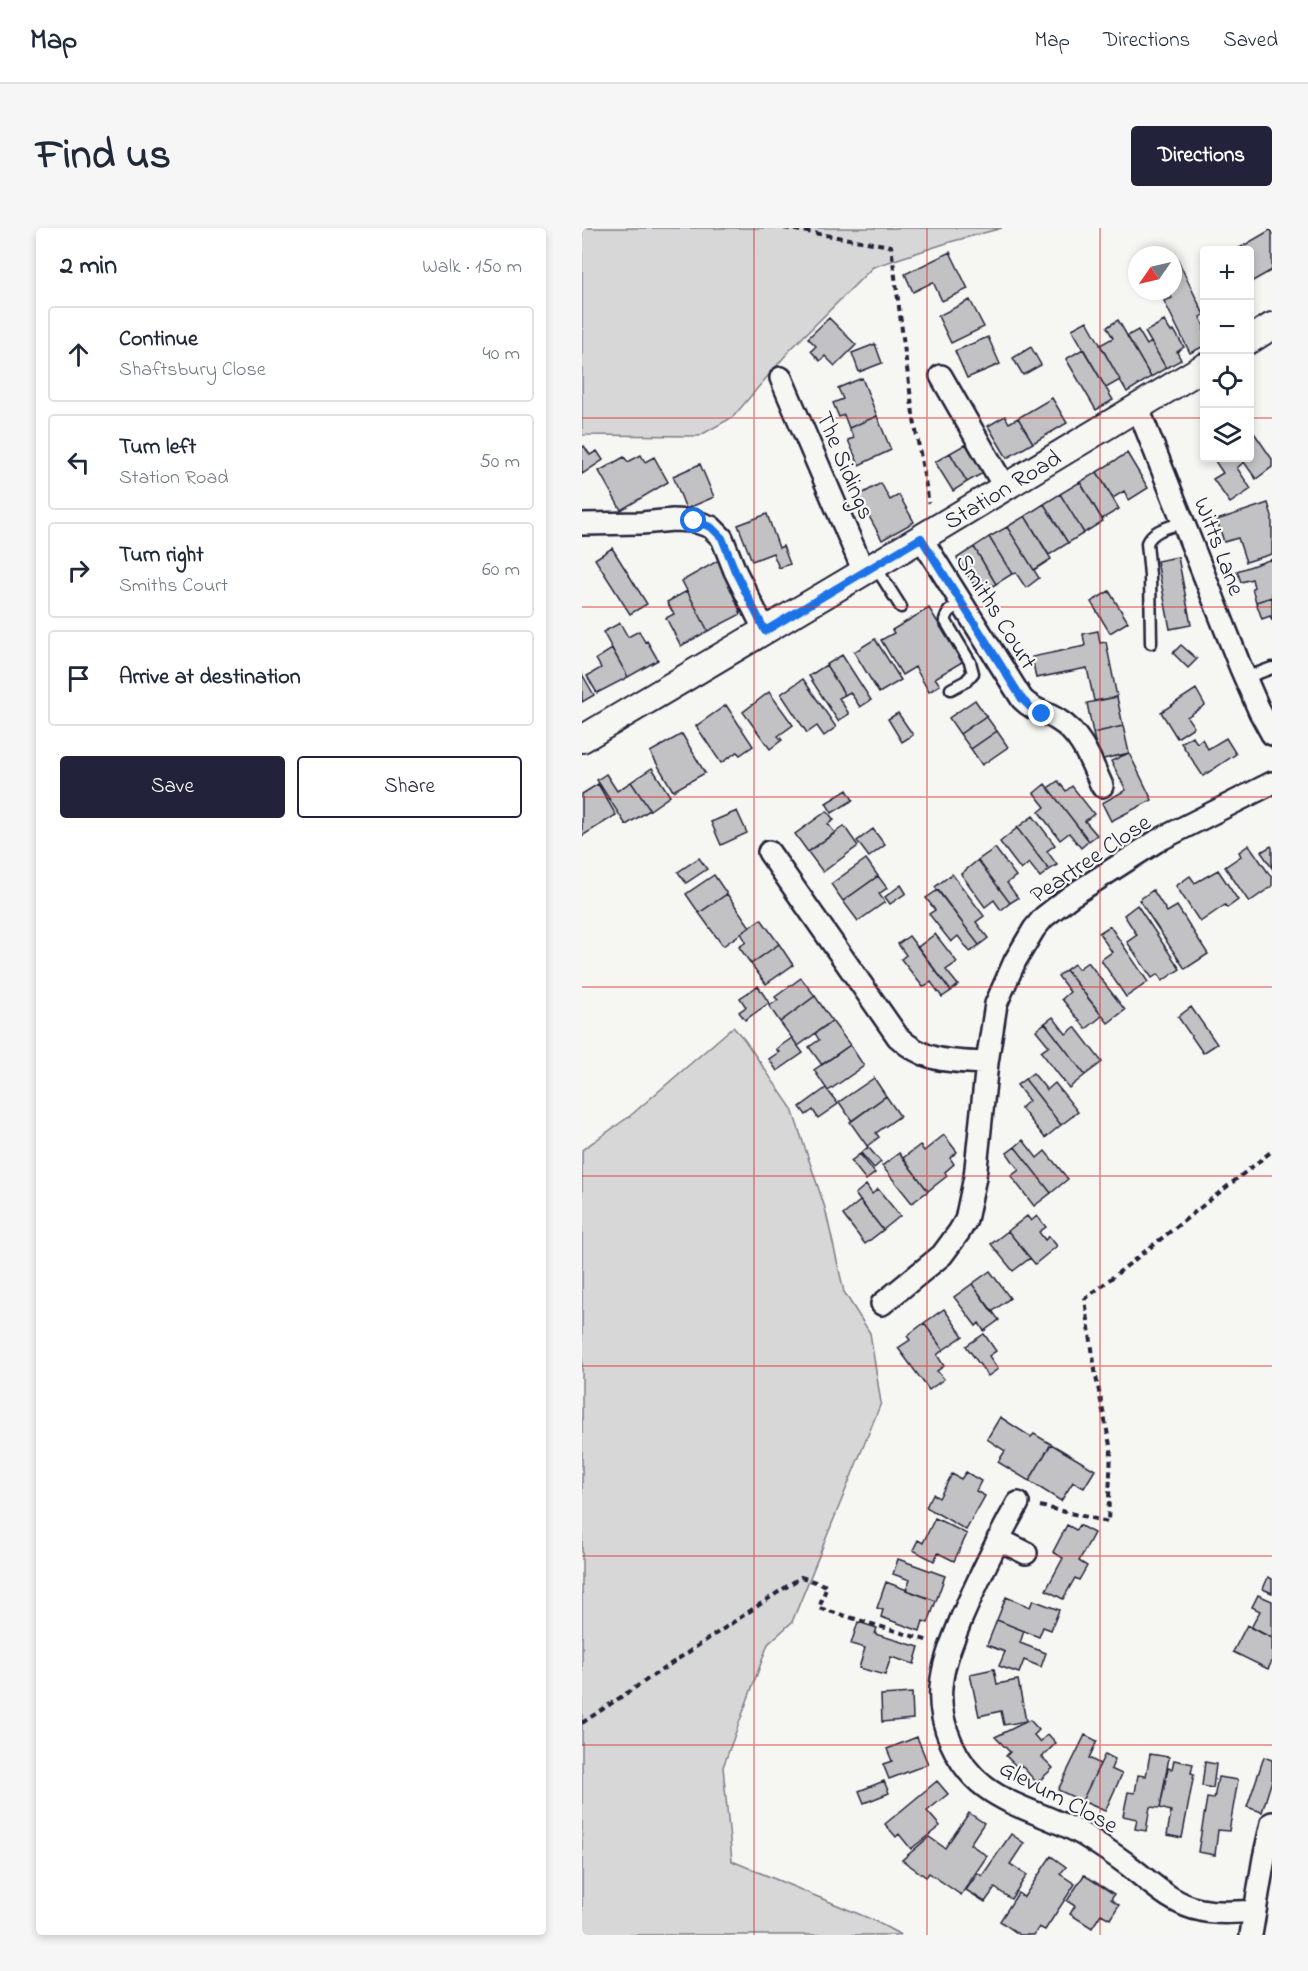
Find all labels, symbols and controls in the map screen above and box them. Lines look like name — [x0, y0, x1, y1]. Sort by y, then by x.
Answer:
text: Map — [30, 21, 77, 62]
text: Map — [1034, 26, 1070, 56]
text: Directions — [1103, 26, 1190, 56]
text: Saved — [1223, 26, 1278, 56]
text: Find us — [36, 126, 171, 187]
button: Directions — [1131, 126, 1272, 186]
north arrow — [1128, 246, 1182, 300]
map controls — [1200, 246, 1254, 462]
button: + — [1200, 246, 1254, 300]
text: 2 min — [60, 248, 117, 286]
text: Walk · 150 m — [422, 253, 522, 282]
button: − — [1200, 300, 1254, 354]
text: Continue — [119, 324, 198, 356]
icon: ahead — [62, 338, 95, 371]
text: 40 m — [483, 340, 520, 369]
button: locate — [1200, 354, 1254, 408]
text: Shaftsbury Close — [119, 356, 266, 385]
street label: The Sidings — [805, 407, 882, 525]
button: layers — [1200, 408, 1254, 462]
text: Turn left — [119, 432, 196, 464]
street label: Station Road — [938, 442, 1069, 540]
icon: left — [62, 446, 95, 479]
text: 50 m — [479, 448, 520, 477]
text: Station Road — [119, 464, 228, 493]
street label: Witts Lane — [1183, 493, 1253, 601]
route start — [680, 507, 706, 533]
text: Turn right — [119, 540, 204, 572]
street label: Smiths Court — [945, 548, 1044, 677]
icon: right — [62, 554, 95, 587]
text: 60 m — [482, 556, 520, 585]
text: Smiths Court — [119, 572, 228, 601]
icon: arrive — [62, 662, 95, 695]
text: Arrive at destination — [119, 662, 301, 694]
route end — [1028, 700, 1054, 726]
button: Save — [60, 756, 285, 818]
button: Share — [297, 756, 522, 818]
street label: Peartree Close — [1024, 806, 1159, 914]
street label: Glevum Close — [992, 1752, 1124, 1844]

